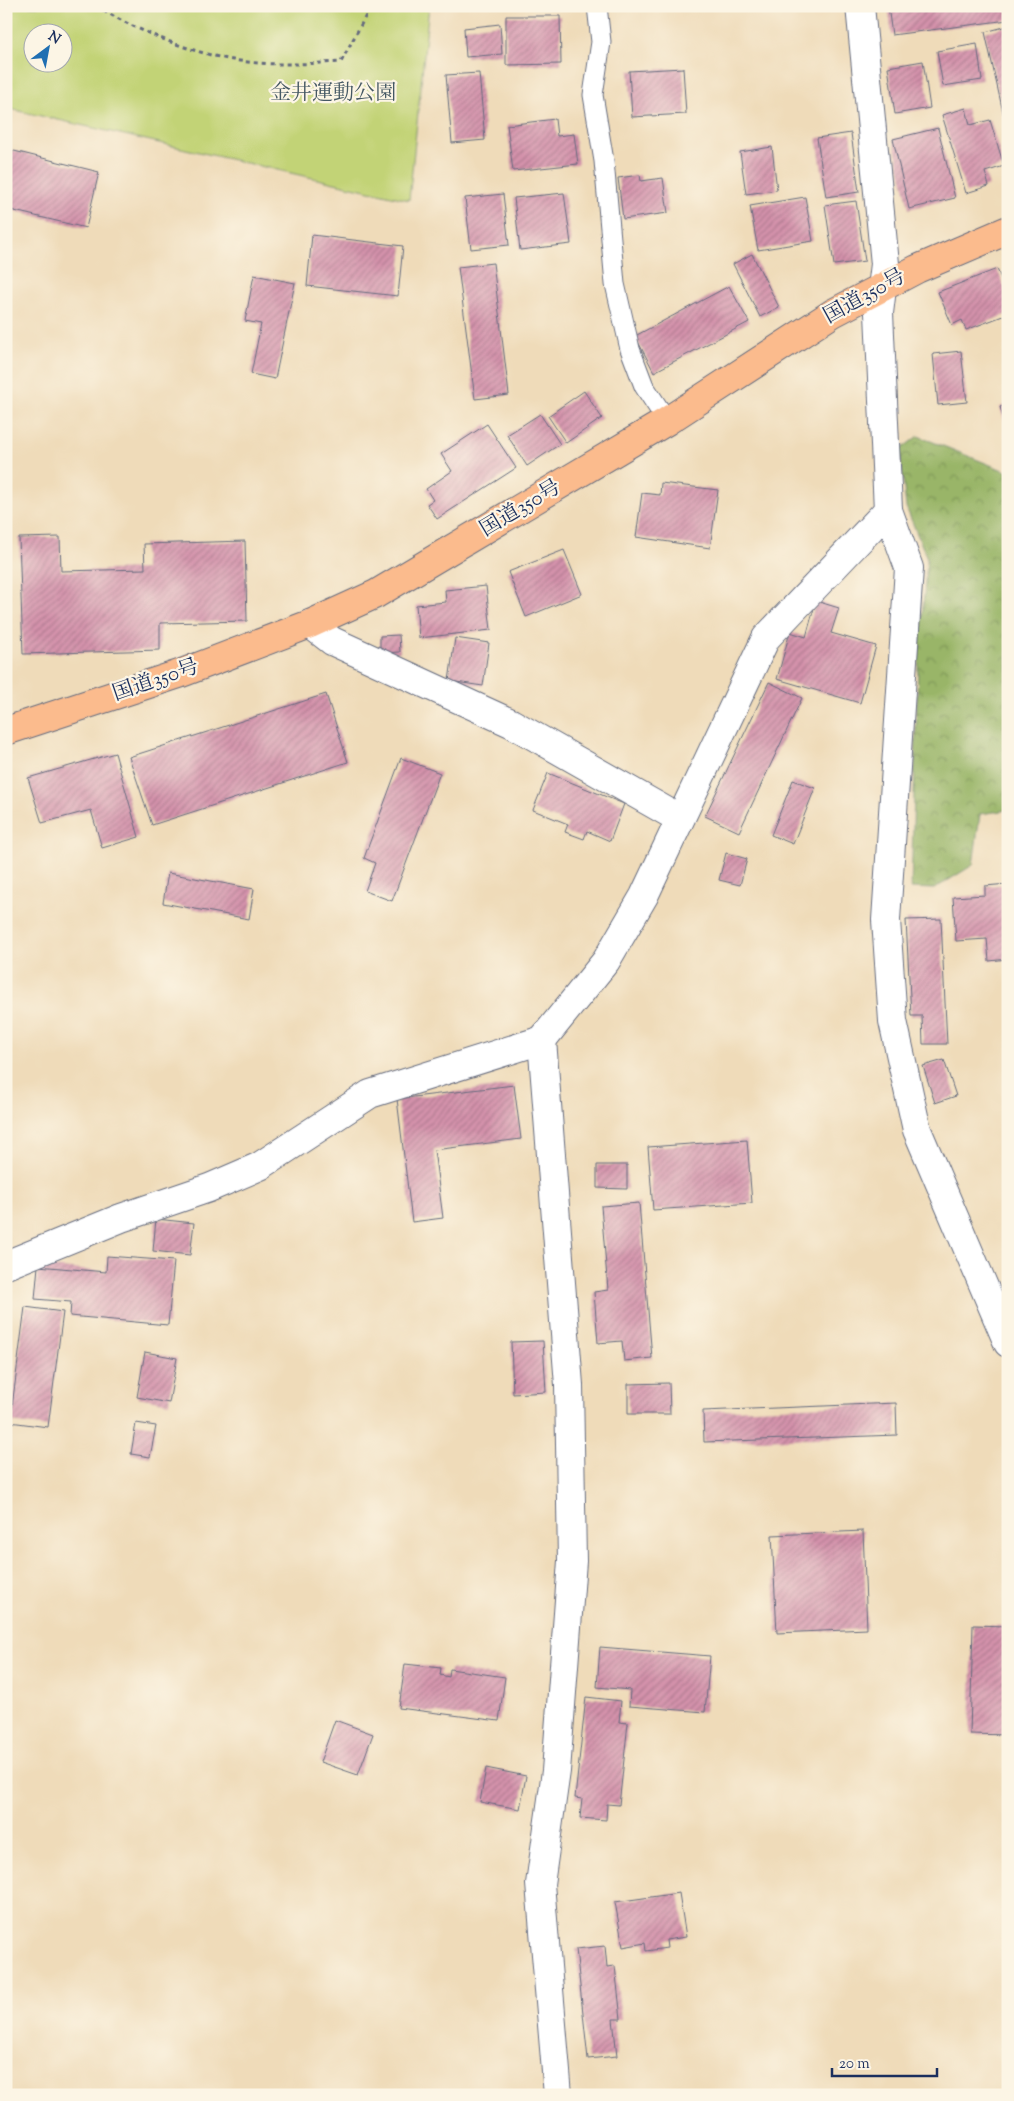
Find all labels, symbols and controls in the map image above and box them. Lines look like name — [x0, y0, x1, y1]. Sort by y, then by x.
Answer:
north arrow — [22, 22, 72, 72]
text: N — [44, 27, 64, 50]
park label: 金井運動公園 — [270, 79, 396, 109]
street label: 国道350号 — [818, 262, 912, 332]
street label: 国道350号 — [475, 473, 567, 545]
street label: 国道350号 — [109, 652, 203, 710]
scale bar — [832, 2046, 936, 2078]
text: 20 m — [839, 2054, 870, 2075]

